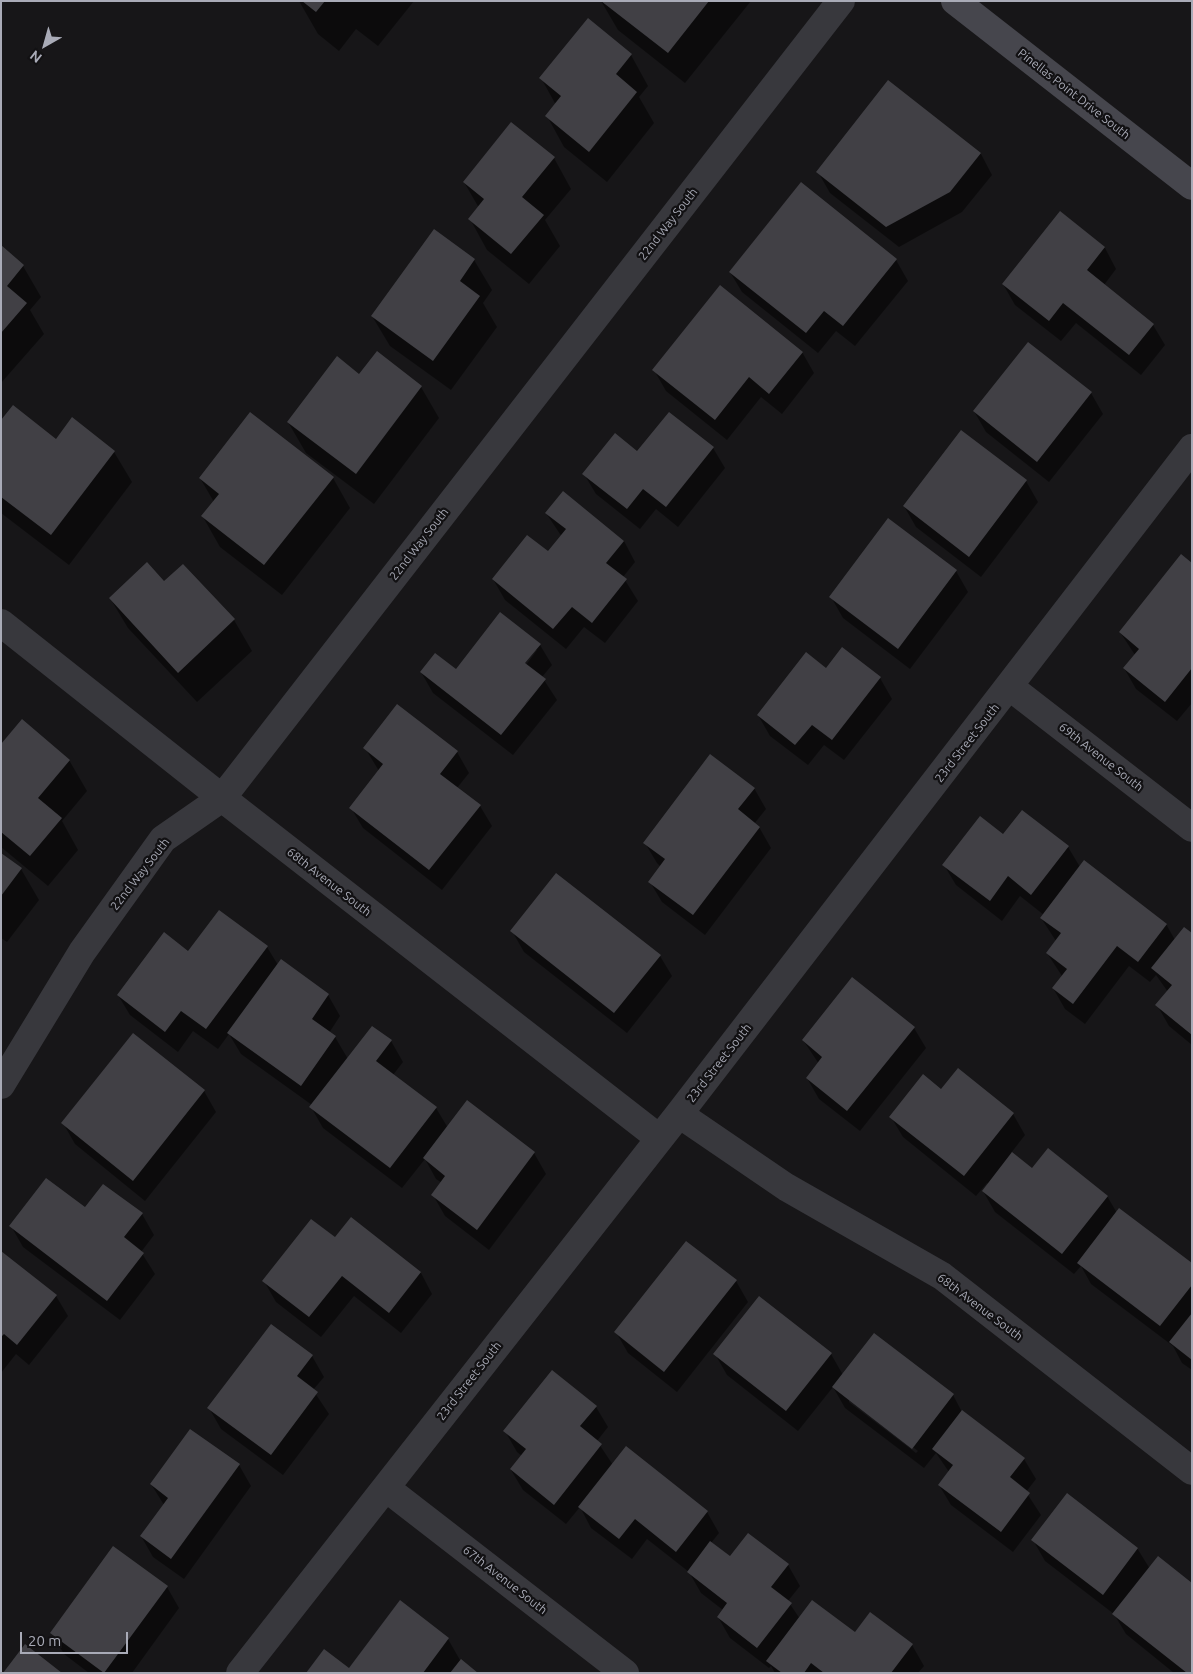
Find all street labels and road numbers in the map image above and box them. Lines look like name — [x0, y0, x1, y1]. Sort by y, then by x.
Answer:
street label: Pinellas Point Drive South — [1015, 46, 1133, 142]
street label: 22nd Way South — [635, 185, 701, 263]
street label: 22nd Way South — [386, 505, 452, 583]
street label: 23rd Street South — [932, 701, 1002, 785]
street label: 69th Avenue South — [1056, 720, 1146, 794]
street label: 22nd Way South — [107, 835, 173, 913]
street label: 68th Avenue South — [284, 845, 374, 919]
street label: 23rd Street South — [684, 1021, 754, 1105]
street label: 68th Avenue South — [935, 1270, 1025, 1344]
street label: 23rd Street South — [434, 1339, 504, 1423]
street label: 67th Avenue South — [460, 1543, 550, 1617]

